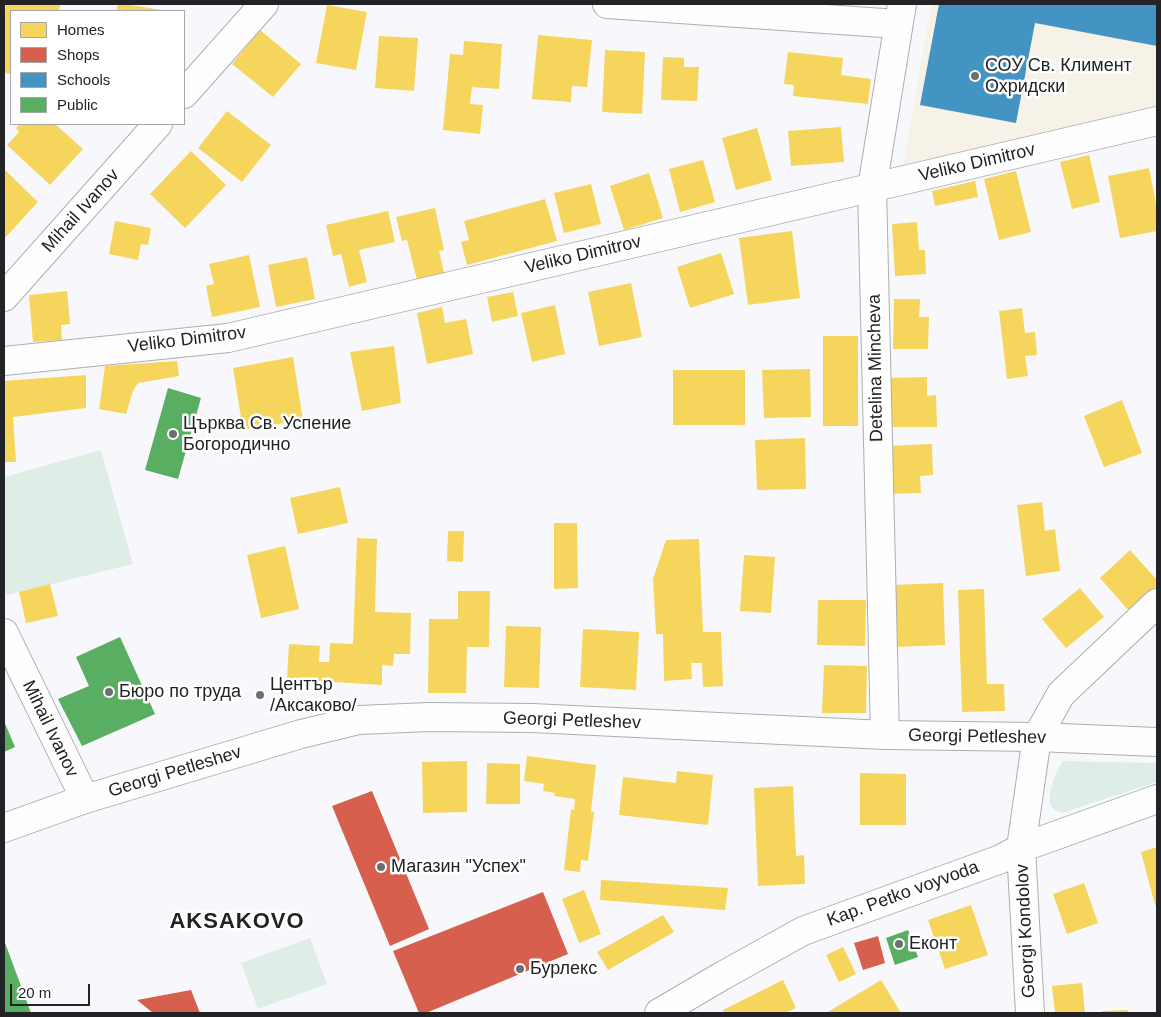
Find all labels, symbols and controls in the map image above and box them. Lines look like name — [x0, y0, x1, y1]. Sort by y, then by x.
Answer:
legend — [10, 10, 185, 125]
text: Homes — [57, 21, 105, 38]
text: Shops — [57, 46, 100, 63]
place label: СОУ Св. Климент Охридски — [985, 55, 1132, 98]
marker: СОУ Св. Климент Охридски — [969, 70, 981, 82]
text: Schools — [57, 71, 110, 88]
text: Public — [57, 96, 98, 113]
street label: Veliko Dimitrov — [917, 139, 1037, 187]
street label: Mihail Ivanov — [38, 165, 124, 257]
street label: Veliko Dimitrov — [523, 231, 643, 279]
street label: Detelina Mincheva — [864, 294, 888, 442]
street label: Veliko Dimitrov — [127, 322, 247, 358]
place label: Църква Св. Успение Богородично — [183, 413, 351, 456]
marker: Църква Св. Успение Богородично — [167, 428, 179, 440]
place label: Център /Аксаково/ — [270, 674, 357, 716]
street label: Mihail Ivanov — [17, 677, 83, 781]
place label: Бюро по труда — [119, 681, 241, 703]
marker: Бюро по труда — [103, 686, 115, 698]
marker: Център /Аксаково/ — [254, 689, 266, 701]
street label: Georgi Petleshev — [503, 708, 641, 734]
street label: Georgi Petleshev — [908, 725, 1046, 749]
street label: Georgi Petleshev — [106, 741, 244, 803]
place label: Магазин "Успех" — [391, 856, 526, 878]
street label: Kap. Petko voyvoda — [824, 856, 982, 932]
marker: Магазин "Успех" — [375, 861, 387, 873]
street label: Georgi Kondolov — [1012, 863, 1040, 999]
district label: AKSAKOVO — [168, 909, 306, 935]
place label: Еконт — [909, 933, 957, 955]
marker: Еконт — [893, 938, 905, 950]
place label: Бурлекс — [530, 958, 597, 980]
marker: Бурлекс — [514, 963, 526, 975]
scale bar — [12, 974, 92, 1006]
text: 20 m — [18, 984, 51, 1001]

